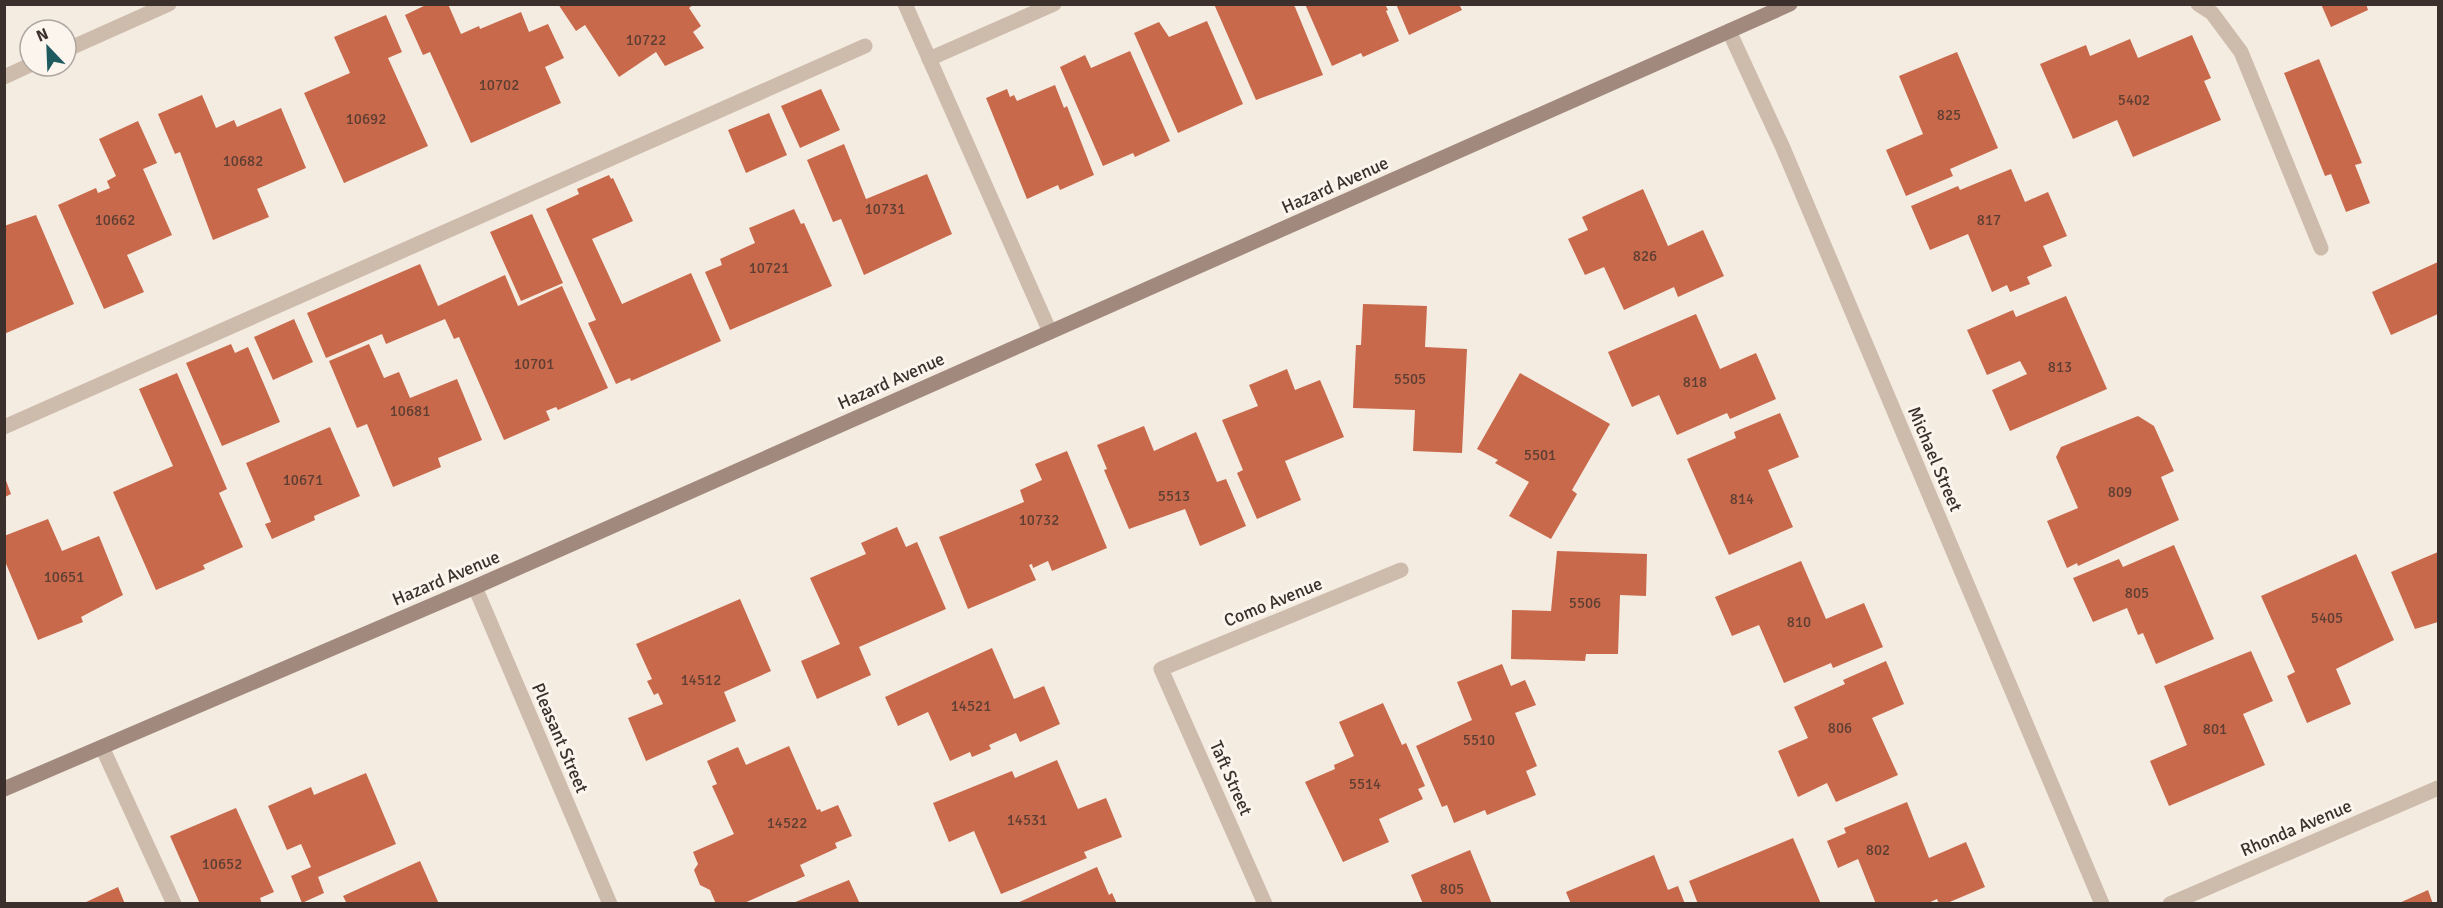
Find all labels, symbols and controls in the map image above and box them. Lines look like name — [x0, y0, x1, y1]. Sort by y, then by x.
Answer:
north arrow — [18, 18, 78, 78]
text: N — [33, 24, 52, 46]
house number: 10722 — [626, 31, 666, 49]
house number: 10702 — [479, 76, 519, 94]
house number: 5402 — [2118, 91, 2150, 109]
house number: 825 — [1937, 106, 1961, 124]
house number: 10692 — [346, 110, 386, 128]
house number: 10682 — [223, 152, 263, 170]
street label: Hazard Avenue — [1278, 152, 1392, 218]
house number: 10731 — [865, 200, 905, 218]
house number: 10662 — [95, 211, 135, 229]
house number: 817 — [1977, 211, 2001, 229]
house number: 826 — [1633, 247, 1657, 265]
house number: 10721 — [749, 259, 789, 277]
street label: Hazard Avenue — [834, 348, 948, 414]
house number: 10701 — [514, 355, 554, 373]
house number: 813 — [2048, 358, 2072, 376]
house number: 5505 — [1394, 370, 1426, 388]
house number: 818 — [1683, 373, 1707, 391]
house number: 10681 — [390, 402, 430, 420]
street label: Michael Street — [1903, 403, 1967, 515]
house number: 5501 — [1524, 446, 1556, 464]
house number: 10671 — [283, 471, 323, 489]
house number: 809 — [2108, 483, 2132, 501]
house number: 5513 — [1158, 487, 1190, 505]
house number: 814 — [1730, 490, 1754, 508]
house number: 10732 — [1019, 511, 1059, 529]
street label: Hazard Avenue — [389, 545, 503, 611]
house number: 10651 — [44, 568, 84, 586]
street label: Como Avenue — [1221, 572, 1325, 632]
house number: 805 — [2125, 584, 2149, 602]
house number: 5506 — [1569, 594, 1601, 612]
house number: 5405 — [2311, 609, 2343, 627]
house number: 810 — [1787, 613, 1811, 631]
house number: 14512 — [681, 671, 721, 689]
street label: Pleasant Street — [527, 680, 593, 796]
house number: 14521 — [951, 697, 991, 715]
house number: 806 — [1828, 719, 1852, 737]
house number: 801 — [2203, 720, 2227, 738]
house number: 5510 — [1463, 731, 1495, 749]
street label: Taft Street — [1205, 737, 1257, 819]
house number: 5514 — [1349, 775, 1381, 793]
street label: Rhonda Avenue — [2237, 795, 2355, 861]
house number: 14531 — [1007, 811, 1047, 829]
house number: 14522 — [767, 814, 807, 832]
house number: 802 — [1866, 841, 1890, 859]
house number: 10652 — [202, 855, 242, 873]
house number: 805 — [1440, 880, 1464, 898]

